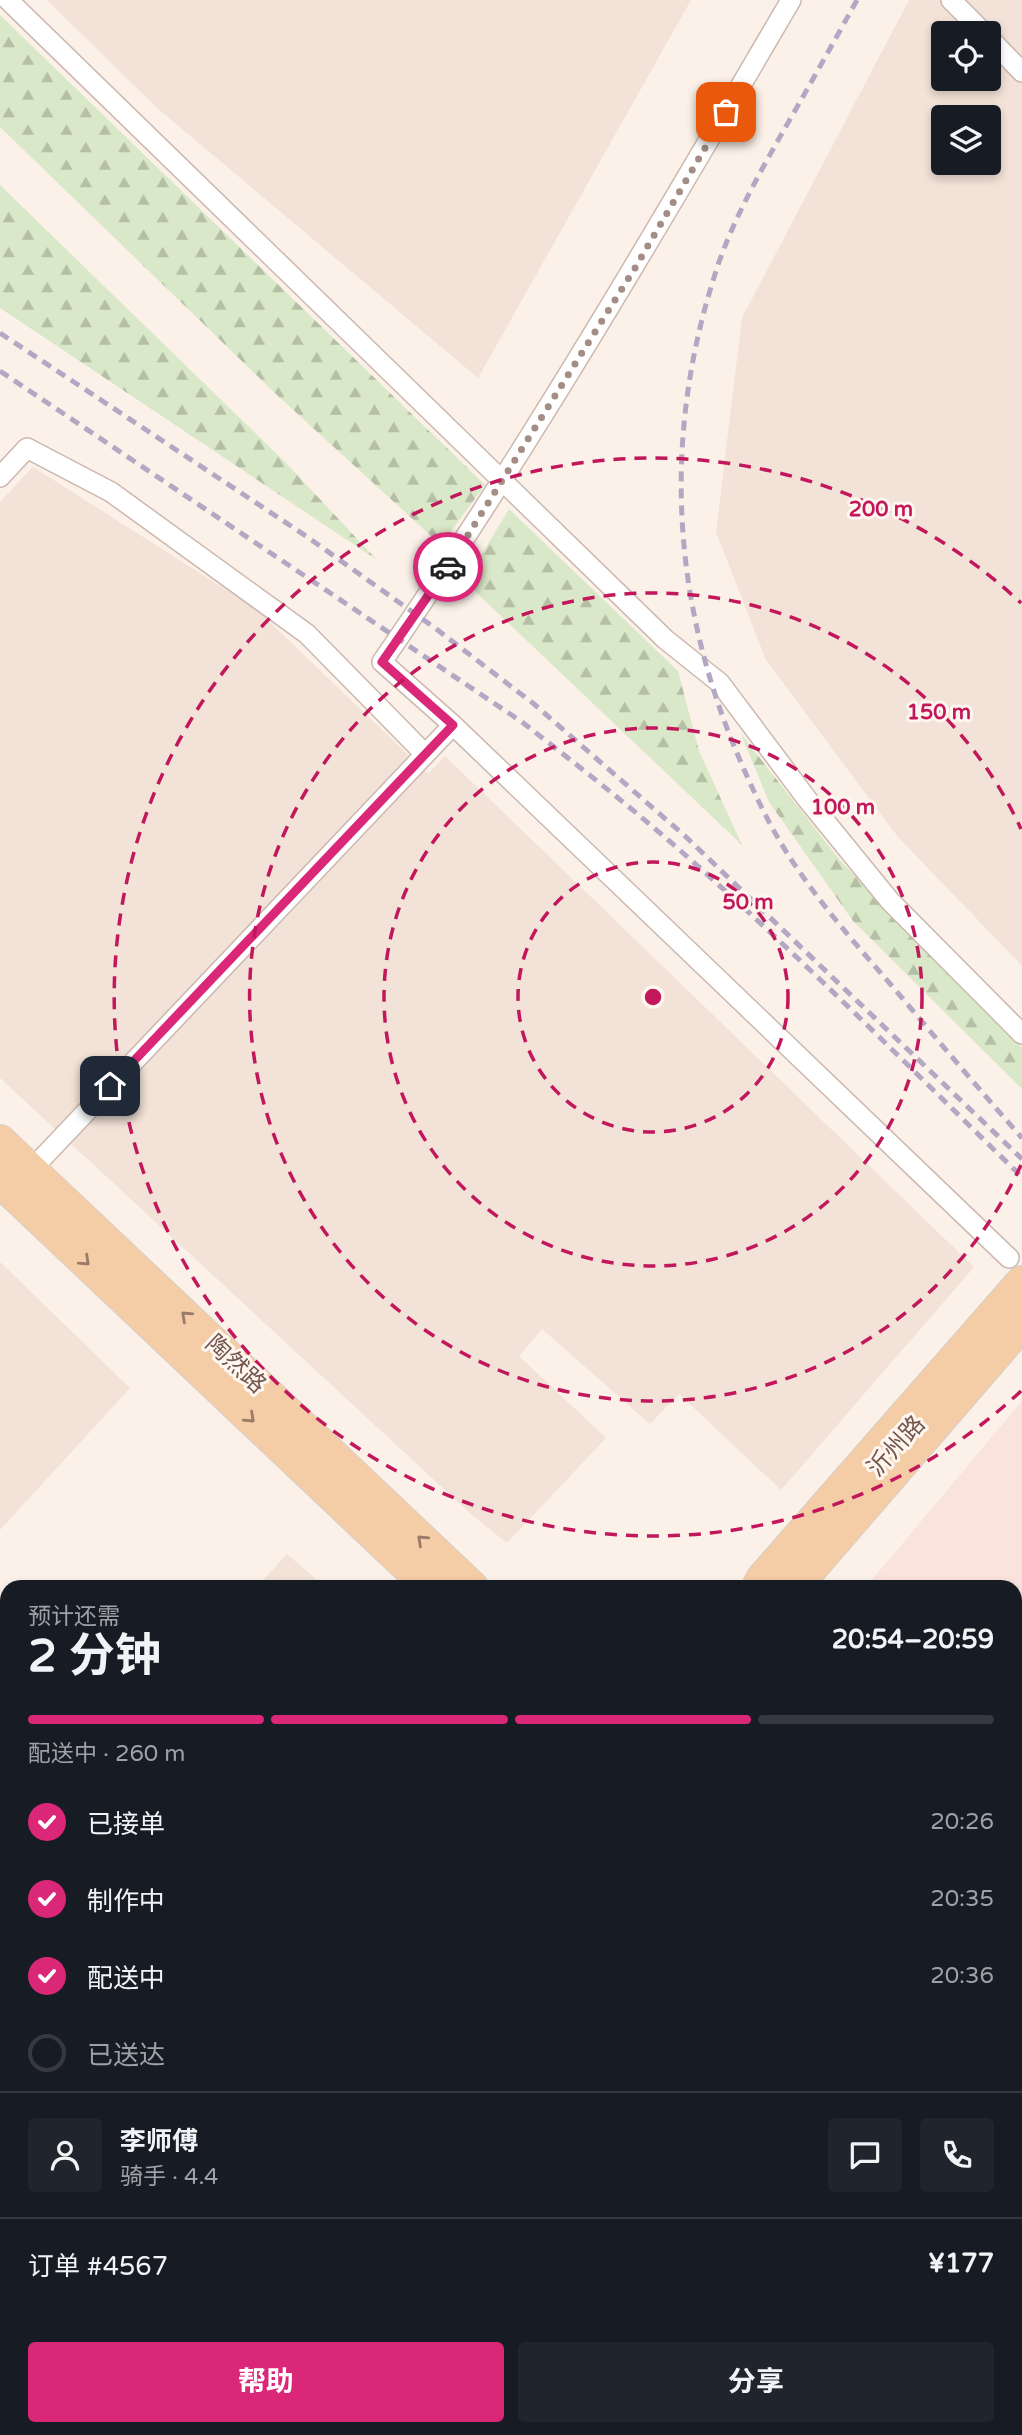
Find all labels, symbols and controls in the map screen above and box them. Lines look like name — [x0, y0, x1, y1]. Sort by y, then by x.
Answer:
map controls — [931, 21, 1001, 175]
button: locate — [931, 21, 1001, 91]
pin — [696, 82, 756, 142]
icon: bag — [707, 93, 745, 131]
button: layers — [931, 105, 1001, 175]
text: 200 m — [849, 497, 913, 522]
courier — [413, 532, 483, 602]
icon: car — [429, 548, 467, 586]
text: 150 m — [907, 700, 971, 725]
text: 100 m — [811, 795, 875, 820]
text: 50 m — [722, 890, 774, 915]
centre of rings — [641, 985, 665, 1009]
pin — [80, 1056, 140, 1116]
icon: home — [91, 1067, 129, 1105]
one-way arrow — [77, 1253, 90, 1266]
one-way arrow — [181, 1312, 194, 1325]
street label: 陶然路 — [199, 1329, 272, 1400]
one-way arrow — [242, 1409, 255, 1422]
street label: 沂州路 — [862, 1410, 931, 1483]
one-way arrow — [417, 1536, 430, 1549]
text: 预计还需 — [28, 1603, 120, 1631]
text: 20:54–20:59 — [832, 1624, 994, 1655]
text: 2 分钟 — [28, 1629, 161, 1684]
text: 配送中 · 260 m — [28, 1740, 185, 1768]
icon: check — [28, 1803, 66, 1841]
text: 20:26 — [930, 1808, 994, 1836]
text: 已接单 — [87, 1809, 165, 1840]
icon: check — [28, 1880, 66, 1918]
text: 20:35 — [930, 1885, 994, 1913]
text: 制作中 — [87, 1886, 165, 1917]
icon: check — [28, 1957, 66, 1995]
text: 20:36 — [930, 1962, 994, 1990]
text: 配送中 — [87, 1963, 165, 1994]
text: 已送达 — [87, 2040, 165, 2071]
button: person — [28, 2118, 102, 2192]
button: chat — [828, 2118, 902, 2192]
button: phone — [920, 2118, 994, 2192]
text: 李师傅 — [120, 2126, 198, 2157]
text: 骑手 · 4.4 — [120, 2163, 218, 2191]
text: ¥177 — [928, 2248, 994, 2279]
text: 订单 #4567 — [28, 2251, 168, 2282]
button: 帮助 — [28, 2342, 504, 2422]
button: 分享 — [518, 2342, 994, 2422]

